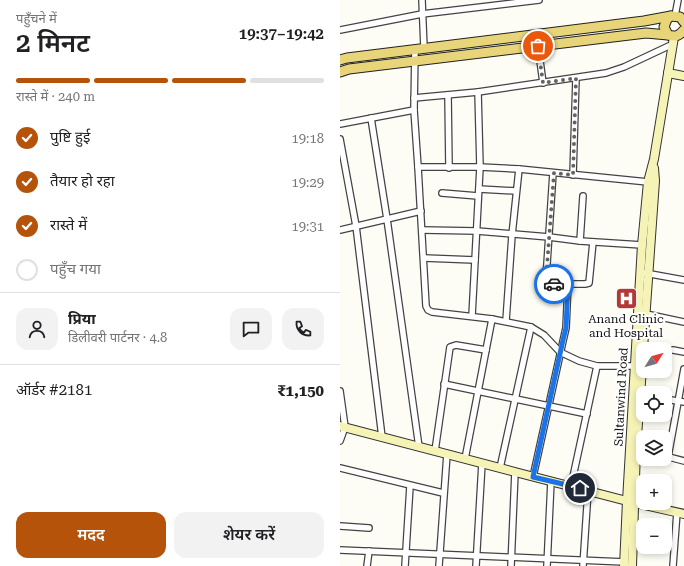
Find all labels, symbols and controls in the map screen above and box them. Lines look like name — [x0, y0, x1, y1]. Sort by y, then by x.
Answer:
text: पहुँचने में — [16, 11, 57, 26]
text: 19:37–19:42 — [239, 25, 324, 43]
text: 2 मिनट — [16, 28, 90, 58]
pin — [521, 29, 555, 63]
icon: bag — [527, 35, 549, 57]
text: रास्ते में · 240 m — [16, 89, 95, 104]
icon: check — [16, 127, 38, 149]
text: पुष्टि हुई — [50, 128, 90, 146]
text: 19:18 — [292, 131, 324, 146]
icon: check — [16, 171, 38, 193]
text: तैयार हो रहा — [50, 172, 115, 190]
text: 19:29 — [292, 175, 324, 190]
icon: check — [16, 215, 38, 237]
text: रास्ते में — [50, 216, 87, 234]
text: 19:31 — [292, 219, 324, 234]
text: पहुँच गया — [50, 260, 101, 278]
courier — [534, 264, 574, 304]
icon: car — [543, 273, 565, 295]
hospital icon: Anand Clinic and Hospital — [613, 285, 639, 311]
button: person — [16, 308, 58, 350]
button: chat — [230, 308, 272, 350]
button: phone — [282, 308, 324, 350]
text: प्रिया — [68, 310, 96, 328]
place label: Anand Clinic and Hospital — [588, 312, 664, 340]
text: डिलीवरी पार्टनर · 4.8 — [68, 330, 167, 345]
north arrow — [636, 342, 672, 378]
map controls — [636, 342, 672, 554]
street label: Sultanwind Road — [611, 347, 631, 447]
text: ऑर्डर #2181 — [16, 381, 92, 399]
text: ₹1,150 — [277, 382, 324, 400]
button: locate — [636, 386, 672, 422]
button: layers — [636, 430, 672, 466]
pin — [563, 471, 597, 505]
button: + — [636, 474, 672, 510]
icon: home — [569, 477, 591, 499]
button: मदद — [16, 512, 166, 558]
button: शेयर करें — [174, 512, 324, 558]
button: − — [636, 518, 672, 554]

